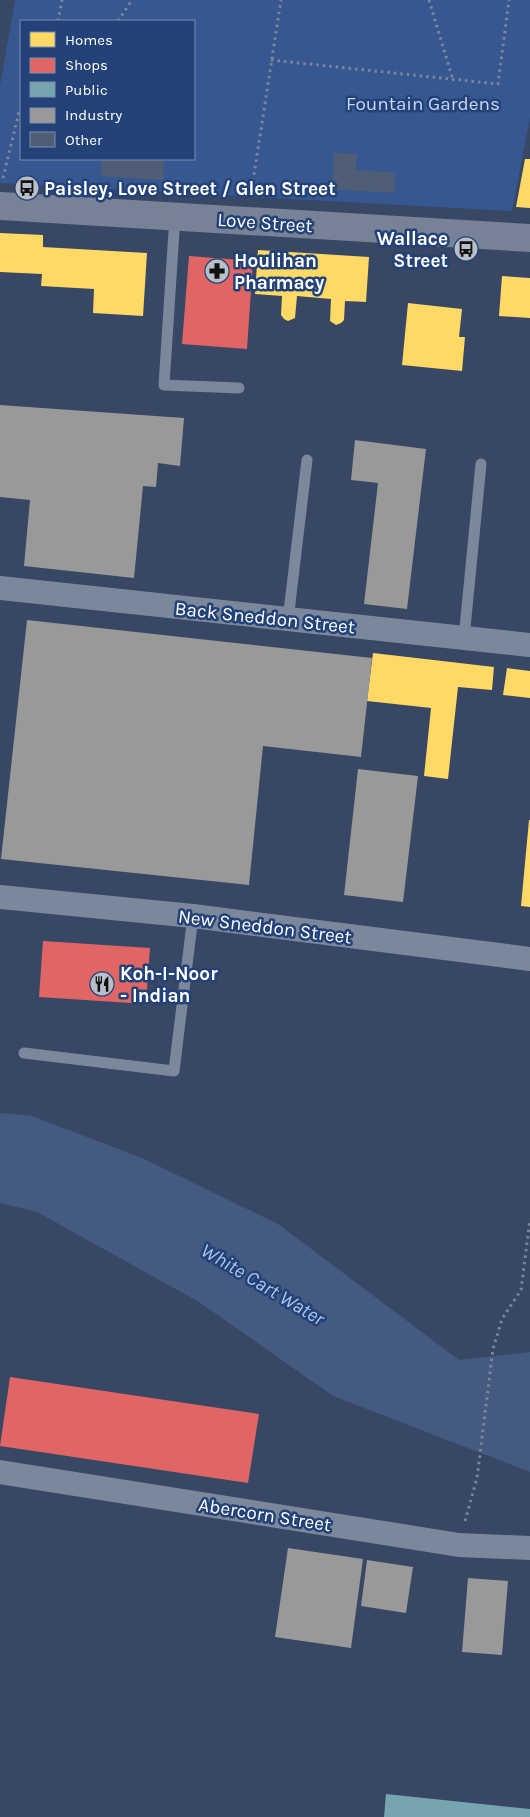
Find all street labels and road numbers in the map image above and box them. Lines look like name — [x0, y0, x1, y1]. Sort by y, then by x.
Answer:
street label: Love Street — [217, 209, 313, 237]
street label: Back Sneddon Street — [174, 598, 356, 638]
street label: New Sneddon Street — [177, 905, 353, 949]
street label: Abercorn Street — [197, 1494, 333, 1536]

